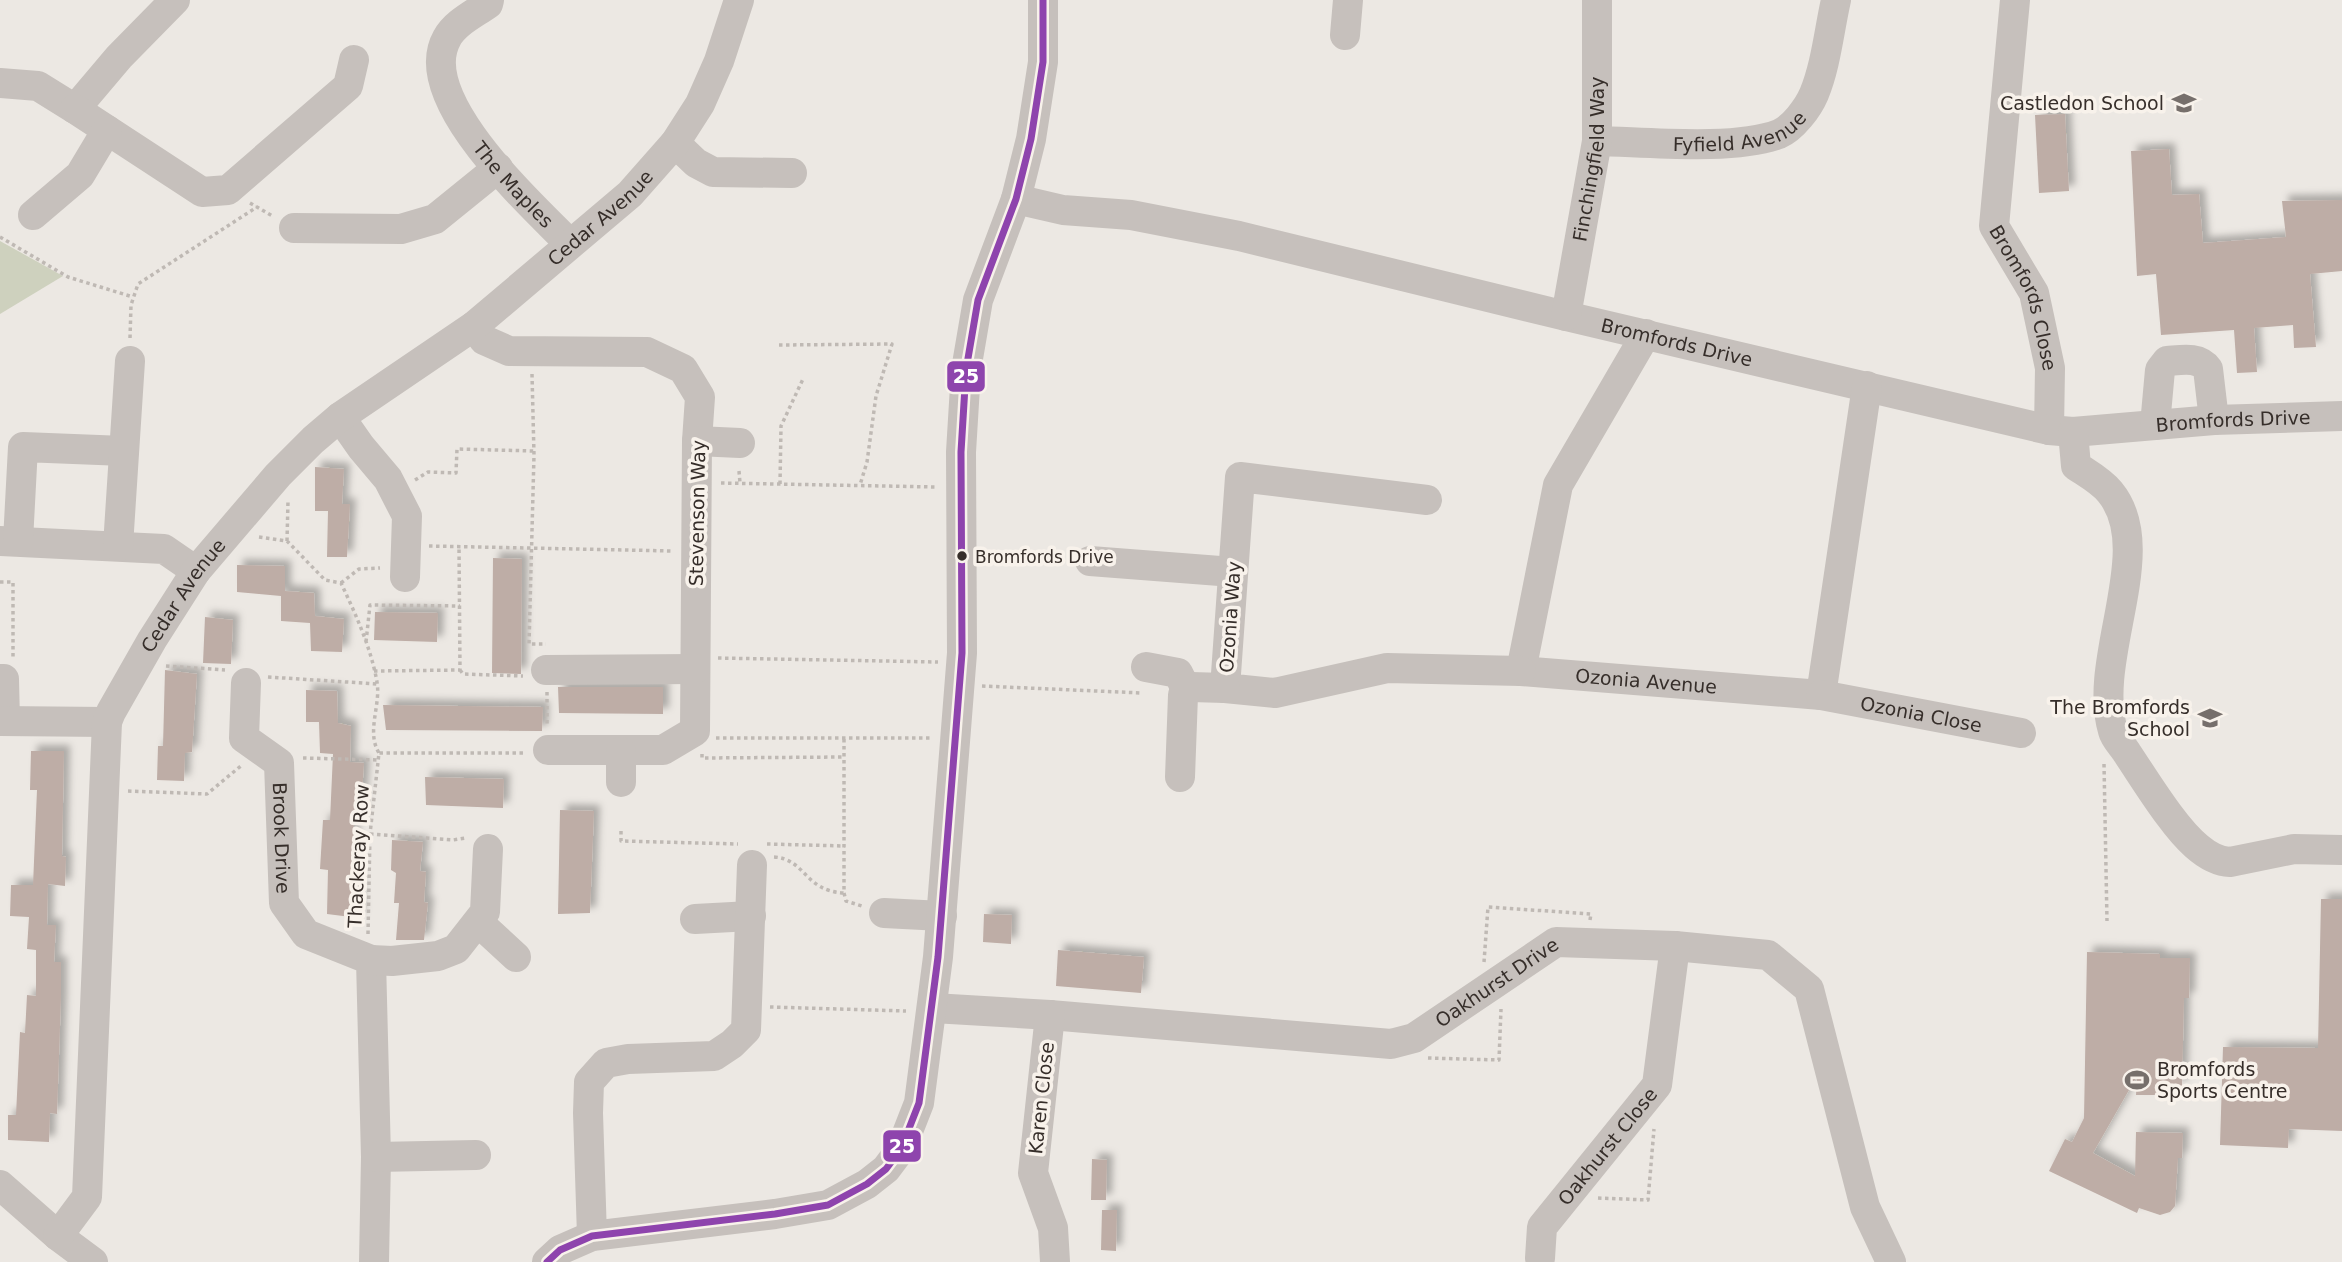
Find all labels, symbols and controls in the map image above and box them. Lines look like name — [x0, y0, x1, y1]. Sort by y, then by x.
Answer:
street label: Finchingfield Way — [1568, 77, 1608, 243]
school or university icon: Castledon School — [2170, 89, 2198, 117]
place label: Castledon School — [2000, 92, 2164, 114]
street label: Fyfield Avenue — [1673, 107, 1811, 155]
street label: The Maples — [468, 136, 558, 232]
street label: Cedar Avenue — [543, 165, 657, 270]
street label: Bromfords Close — [1985, 221, 2061, 373]
street label: Bromfords Drive — [1599, 314, 1755, 371]
line badge: 25 — [946, 360, 986, 393]
text: 25 — [953, 365, 979, 387]
street label: Bromfords Drive — [2155, 406, 2311, 436]
street label: Stevenson Way — [685, 440, 709, 586]
street label: Cedar Avenue — [136, 534, 230, 656]
place label: Bromfords Drive — [975, 547, 1114, 567]
marker: Bromfords Drive — [955, 549, 969, 563]
street label: Ozonia Way — [1215, 560, 1245, 674]
street label: Ozonia Avenue — [1574, 664, 1718, 698]
street label: Ozonia Close — [1859, 692, 1984, 736]
place label: The Bromfords School — [2049, 696, 2190, 740]
school or university icon: The Bromfords School — [2196, 704, 2224, 732]
street label: Brook Drive — [269, 782, 295, 894]
street label: Thackeray Row — [343, 784, 373, 929]
street label: Oakhurst Drive — [1431, 933, 1562, 1031]
street label: Karen Close — [1024, 1041, 1058, 1155]
place label: Bromfords Sports Centre — [2157, 1058, 2287, 1102]
sports icon: Bromfords Sports Centre — [2123, 1066, 2151, 1094]
street label: Oakhurst Close — [1553, 1083, 1662, 1209]
line badge: 25 — [882, 1129, 922, 1163]
text: 25 — [889, 1135, 915, 1157]

